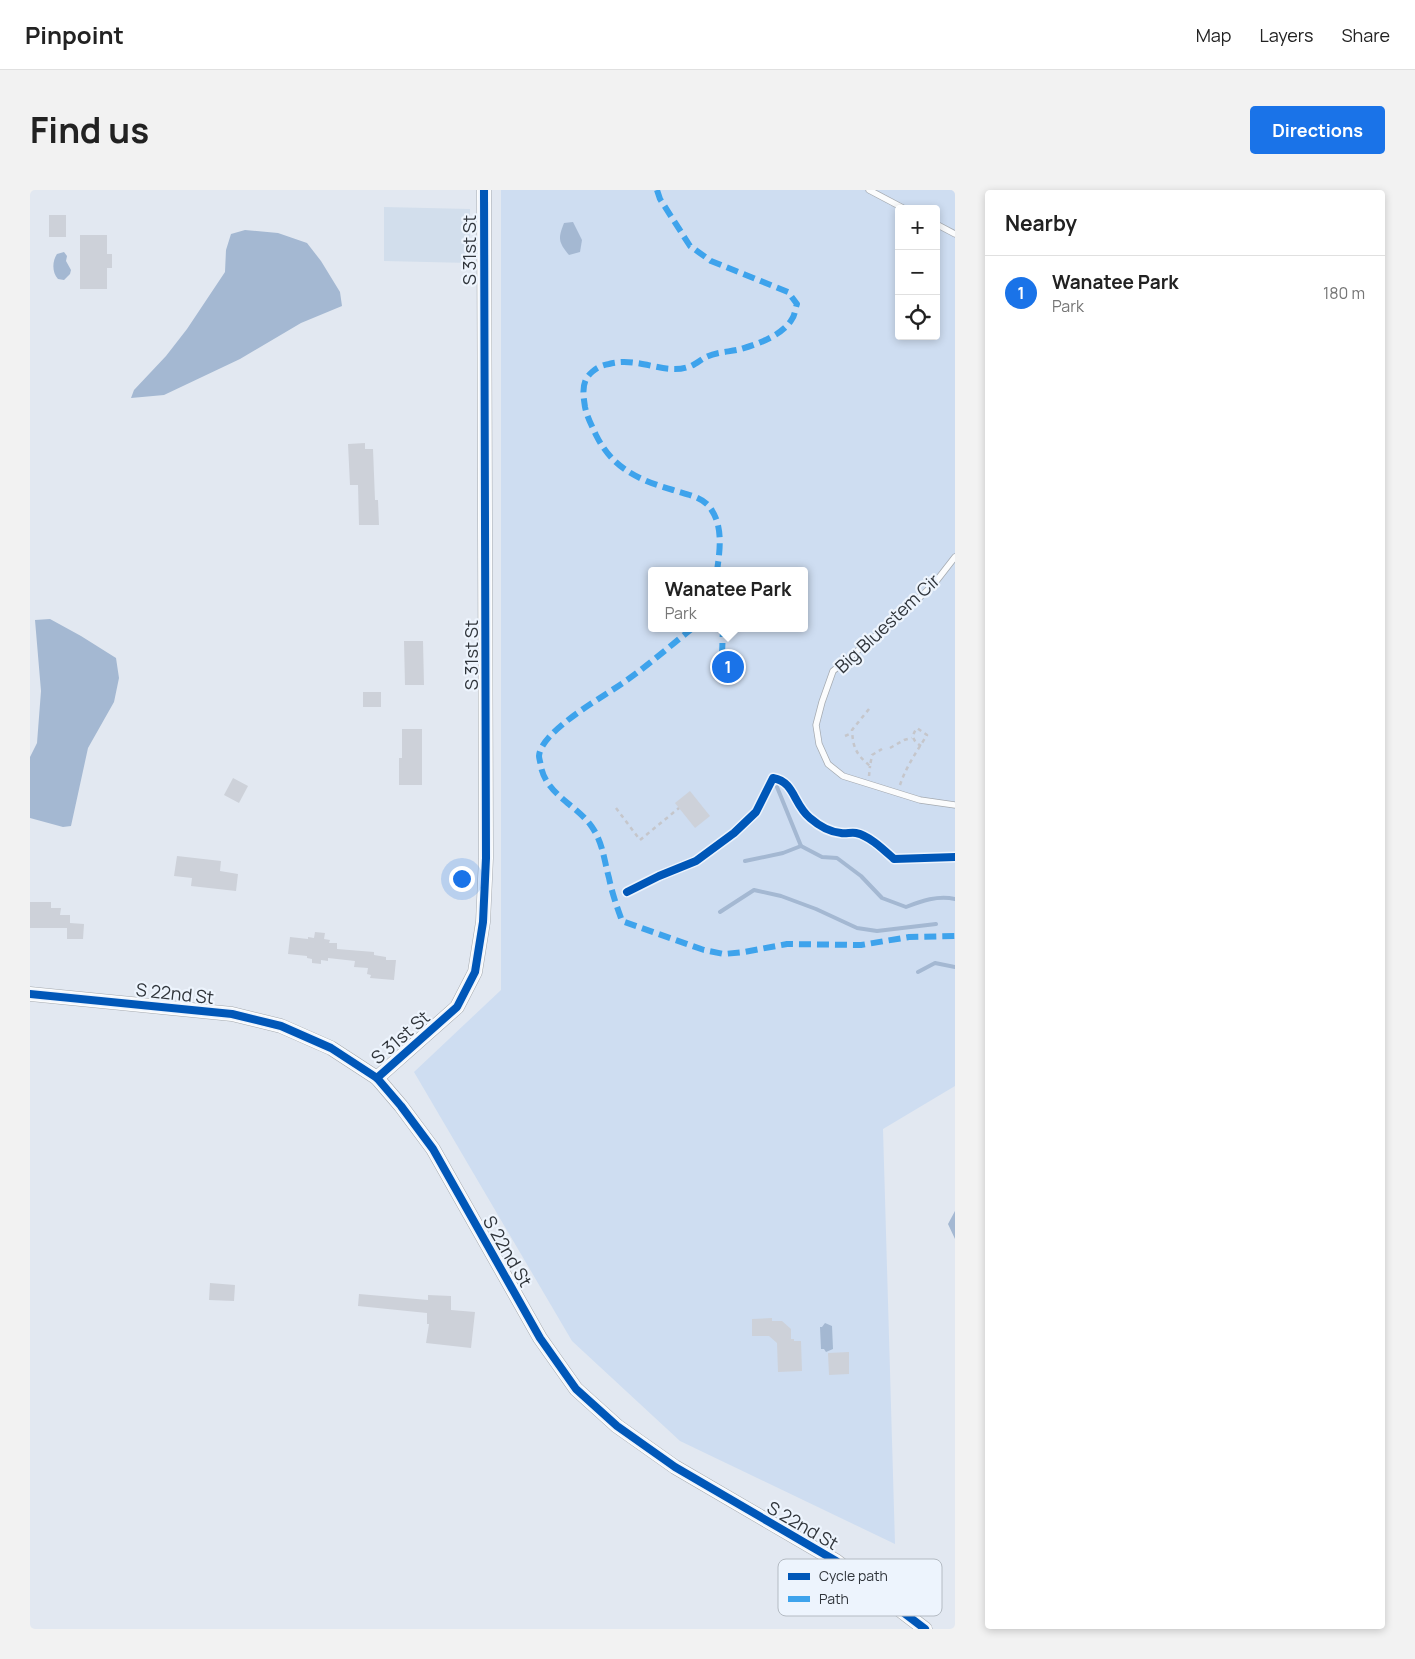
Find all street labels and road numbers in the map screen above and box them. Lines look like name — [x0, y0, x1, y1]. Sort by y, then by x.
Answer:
street label: S 31st St — [457, 215, 481, 285]
street label: Big Bluestem Cir — [829, 568, 945, 678]
street label: S 31st St — [459, 620, 483, 690]
street label: S 22nd St — [135, 977, 215, 1009]
street label: S 31st St — [366, 1005, 434, 1069]
street label: S 22nd St — [478, 1211, 538, 1291]
street label: S 22nd St — [763, 1495, 843, 1555]

